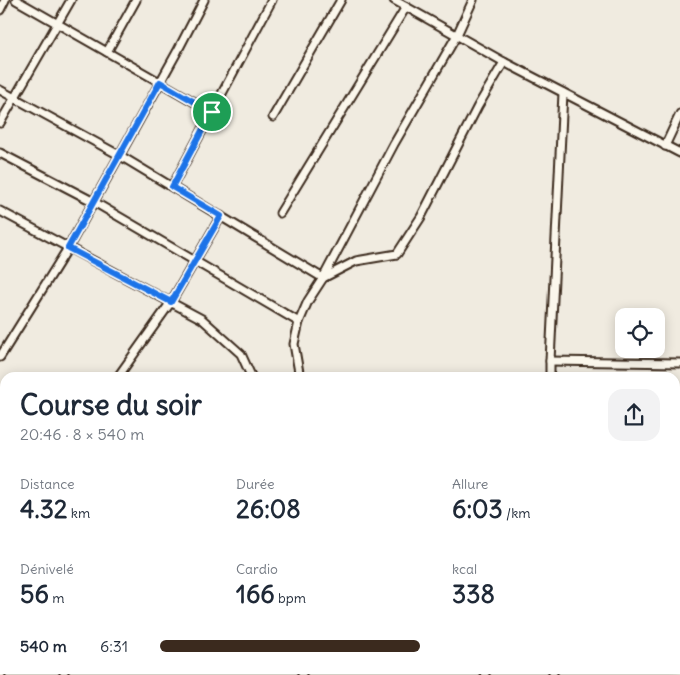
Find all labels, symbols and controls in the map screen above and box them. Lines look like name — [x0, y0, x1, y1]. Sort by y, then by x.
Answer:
pin — [191, 91, 233, 133]
icon: arrive — [198, 98, 226, 126]
map controls — [615, 308, 665, 358]
button: locate — [615, 308, 665, 358]
text: Course du soir — [20, 387, 202, 423]
button: share — [608, 389, 660, 441]
text: 20:46 · 8 × 540 m — [20, 424, 144, 444]
text: Distance — [20, 475, 75, 493]
text: Durée — [236, 475, 275, 493]
text: Allure — [452, 475, 488, 493]
text: 4.32 — [20, 493, 68, 525]
text: 26:08 — [236, 493, 301, 525]
text: 6:03 — [452, 493, 503, 525]
text: km — [68, 504, 90, 522]
text: /km — [503, 504, 531, 522]
text: Dénivelé — [20, 560, 74, 578]
text: Cardio — [236, 560, 278, 578]
text: kcal — [452, 560, 477, 578]
text: 56 — [20, 578, 49, 610]
text: 166 — [236, 578, 275, 610]
text: 338 — [452, 578, 495, 610]
text: m — [49, 589, 64, 607]
text: bpm — [275, 589, 306, 607]
text: 540 m — [20, 636, 67, 656]
text: 6:31 — [100, 636, 128, 656]

